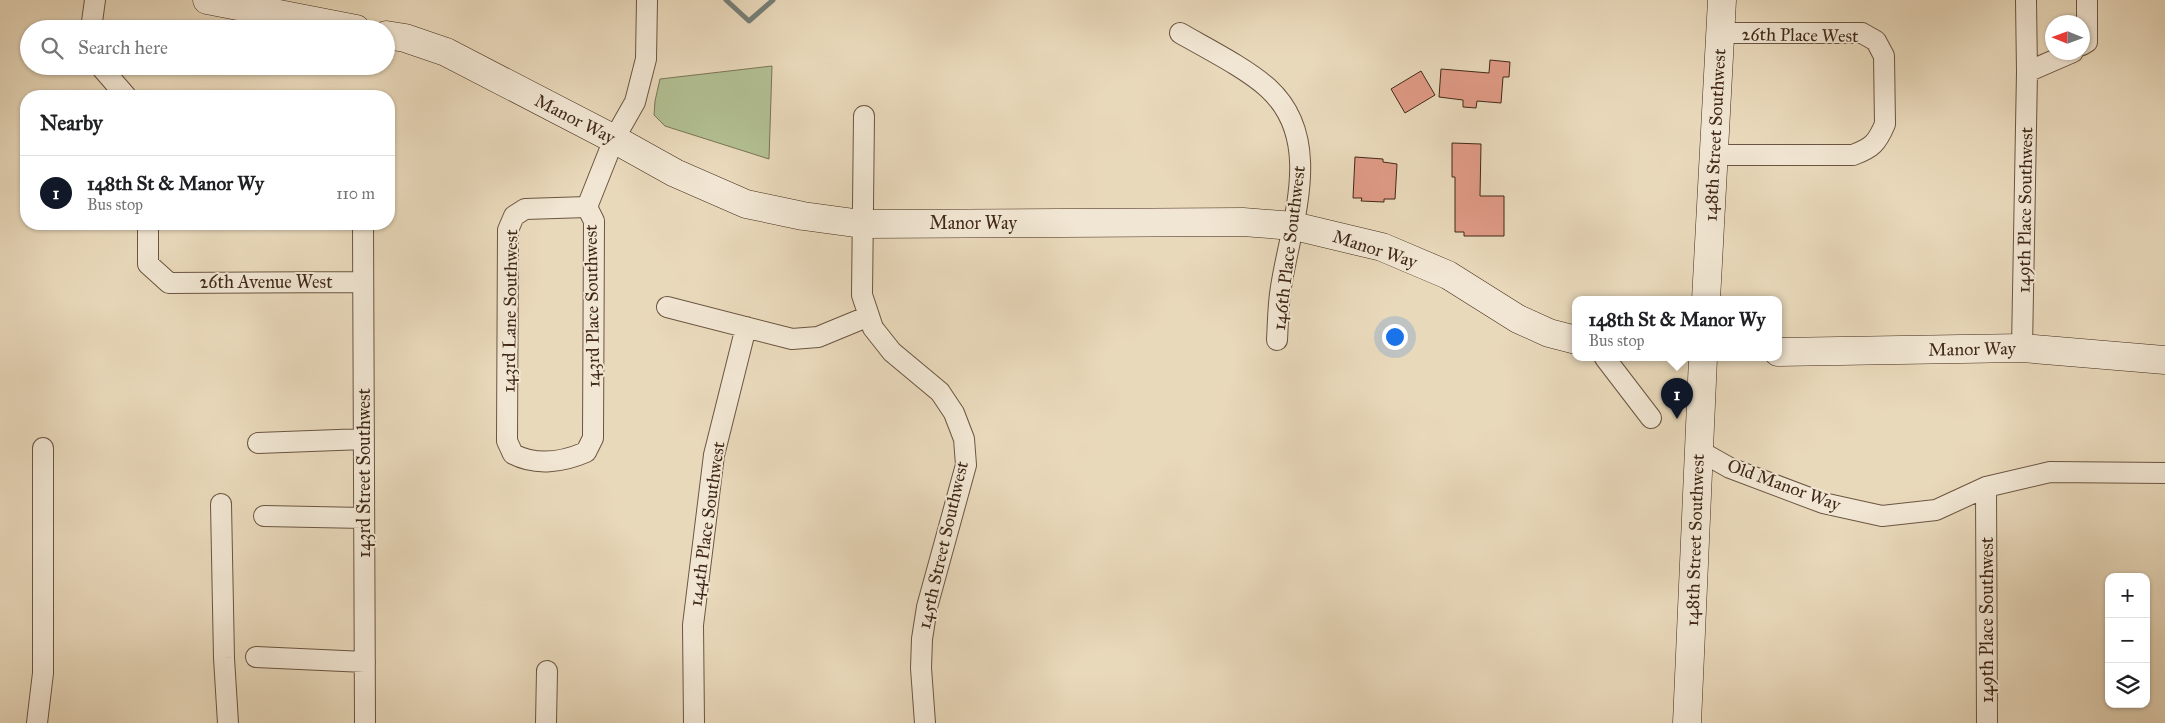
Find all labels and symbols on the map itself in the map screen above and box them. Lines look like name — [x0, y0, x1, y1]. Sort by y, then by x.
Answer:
north arrow — [2045, 15, 2090, 60]
street label: 26th Place West — [1741, 23, 1859, 47]
street label: 148th Street Southwest — [1699, 47, 1731, 222]
street label: Manor Way — [531, 89, 620, 149]
street label: 149th Place Southwest — [2013, 126, 2037, 293]
street label: 146th Place Southwest — [1268, 164, 1310, 332]
street label: Manor Way — [929, 212, 1017, 234]
street label: 143rd Place Southwest — [580, 224, 604, 388]
street label: Manor Way — [1330, 225, 1421, 273]
street label: 143rd Lane Southwest — [498, 229, 522, 393]
street label: 26th Avenue West — [199, 271, 333, 293]
your location — [1382, 324, 1408, 350]
street label: Manor Way — [1928, 337, 2017, 361]
pin: 1 — [1661, 378, 1693, 419]
street label: 143rd Street Southwest — [353, 387, 375, 558]
street label: 144th Place Southwest — [685, 439, 730, 608]
street label: 148th Street Southwest — [1681, 453, 1709, 627]
street label: Old Manor Way — [1724, 454, 1844, 516]
street label: 145th Street Southwest — [913, 458, 973, 631]
street label: 149th Place Southwest — [1976, 536, 1998, 703]

